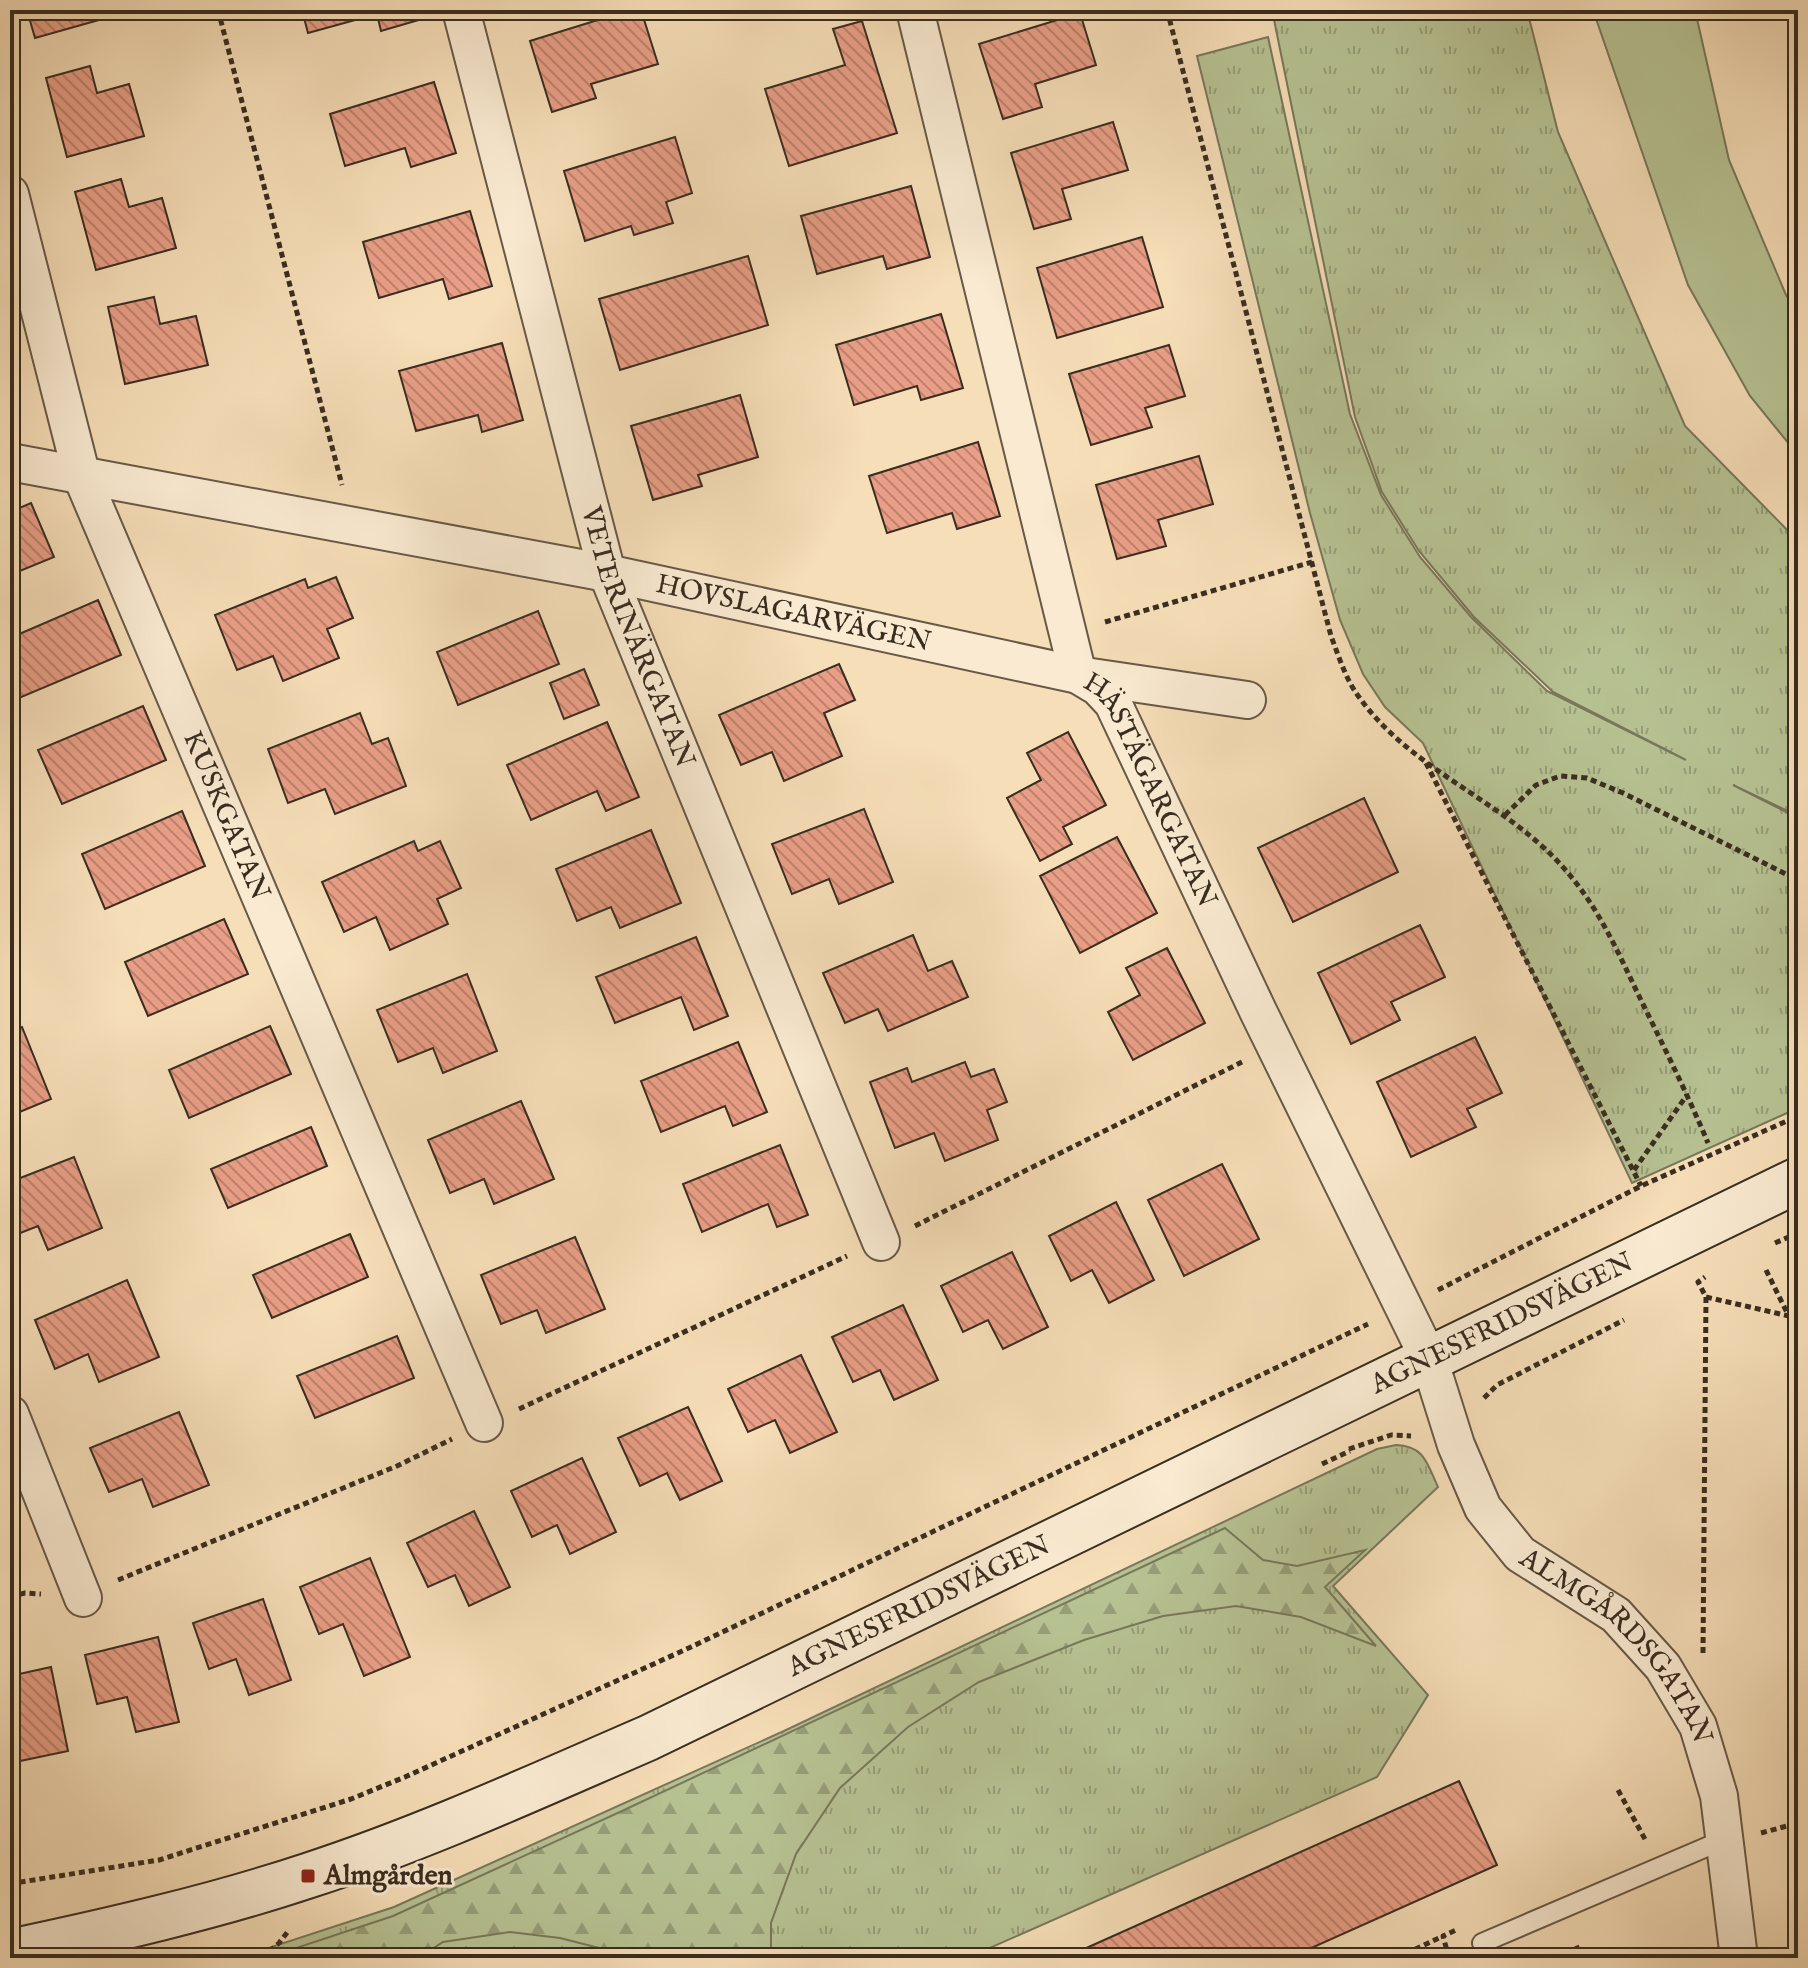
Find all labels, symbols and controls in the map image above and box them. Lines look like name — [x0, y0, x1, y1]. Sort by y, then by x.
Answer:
street label: VETERINÄRGATAN — [573, 502, 702, 773]
street label: HOVSLAGARVÄGEN — [653, 567, 934, 660]
street label: HÄSTÄGARGATAN — [1077, 665, 1224, 913]
street label: KUSKGATAN — [175, 726, 277, 906]
street label: AGNESFRIDSVÄGEN — [1364, 1245, 1639, 1403]
street label: AGNESFRIDSVÄGEN — [781, 1528, 1056, 1686]
street label: ALMGÅRDSGATAN — [1512, 1540, 1720, 1748]
place label: Almgården — [323, 1859, 453, 1894]
marker: Almgården — [299, 1867, 317, 1885]

